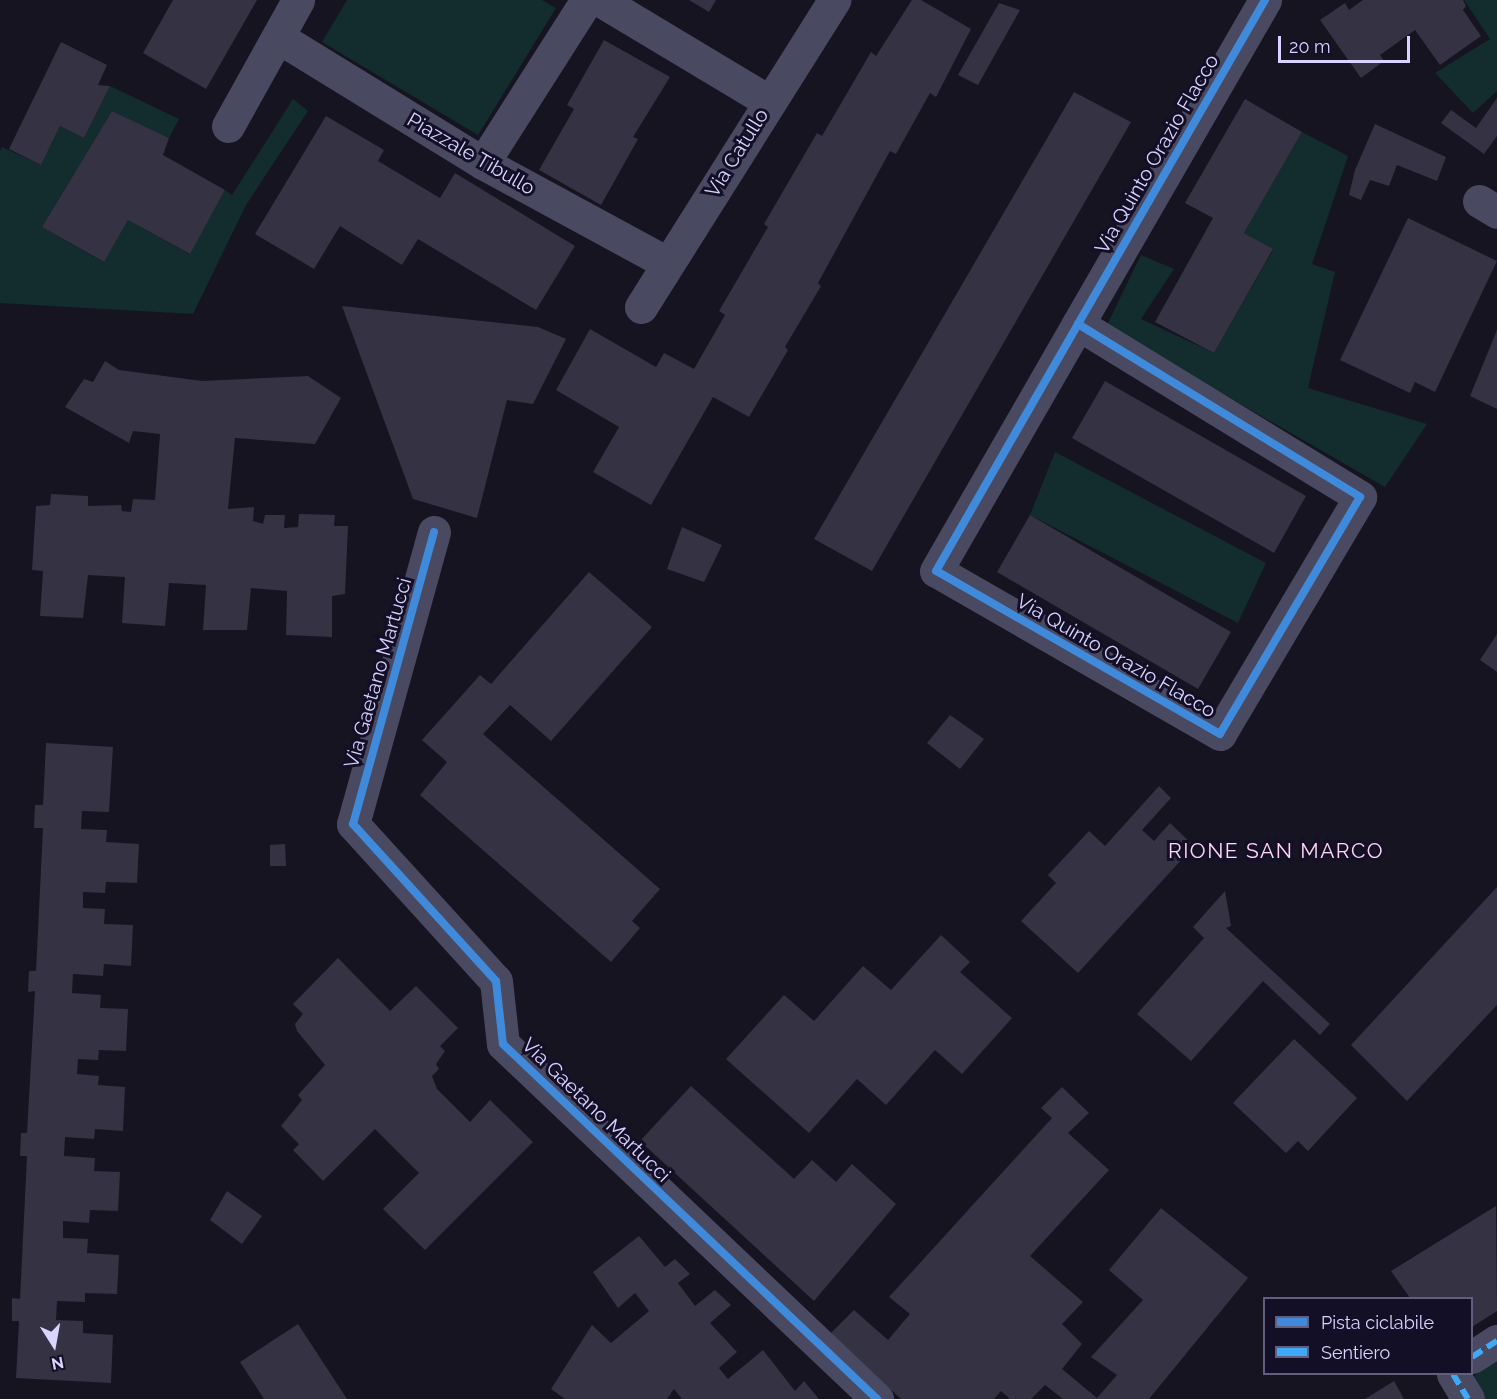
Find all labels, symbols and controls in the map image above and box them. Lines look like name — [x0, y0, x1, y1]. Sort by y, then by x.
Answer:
scale bar — [1281, 24, 1413, 62]
text: 20 m — [1289, 36, 1331, 57]
street label: Via Quinto Orazio Flacco — [1090, 50, 1224, 258]
street label: Via Catullo — [700, 104, 774, 202]
street label: Piazzale Tibullo — [403, 108, 539, 200]
street label: Via Gaetano Martucci — [339, 575, 417, 771]
street label: Via Quinto Orazio Flacco — [1012, 589, 1220, 723]
district label: RIONE SAN MARCO — [1168, 838, 1384, 864]
street label: Via Gaetano Martucci — [517, 1033, 675, 1187]
legend — [1263, 1297, 1473, 1375]
text: Pista ciclabile — [1321, 1312, 1434, 1333]
north arrow — [24, 1315, 84, 1375]
text: Sentiero — [1321, 1342, 1390, 1363]
text: N — [50, 1353, 65, 1374]

